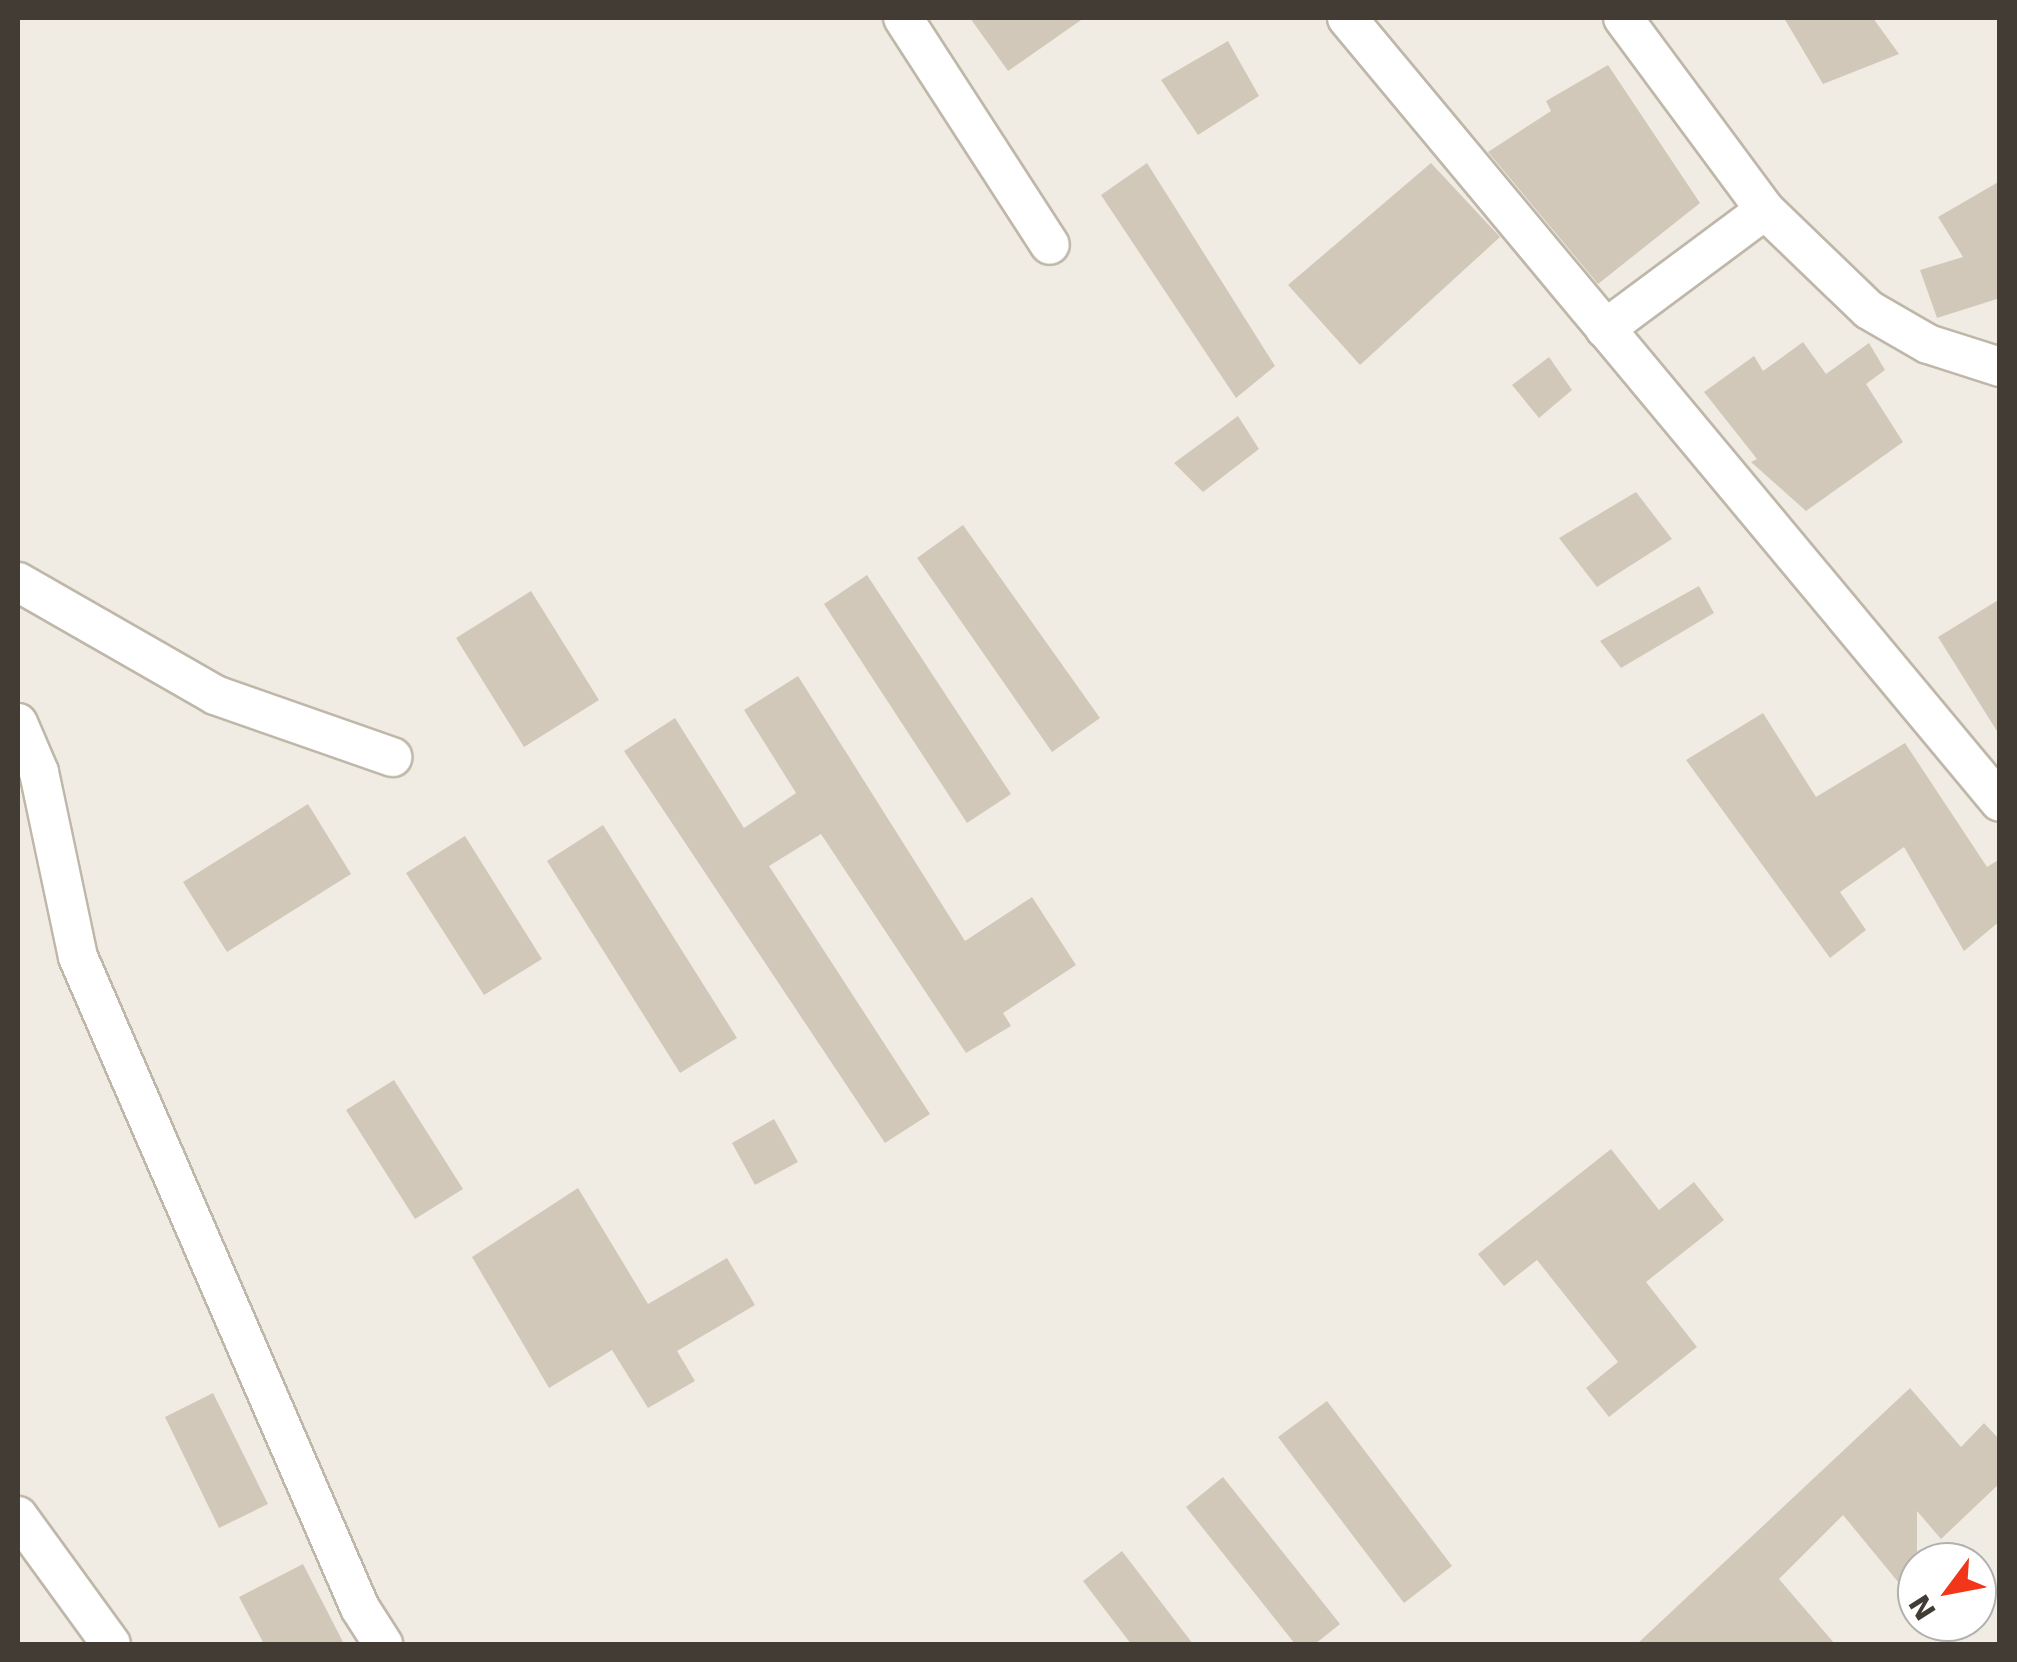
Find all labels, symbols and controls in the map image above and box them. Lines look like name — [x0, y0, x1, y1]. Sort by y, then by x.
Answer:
north arrow — [1897, 1542, 1997, 1642]
text: N — [1903, 1588, 1943, 1626]

